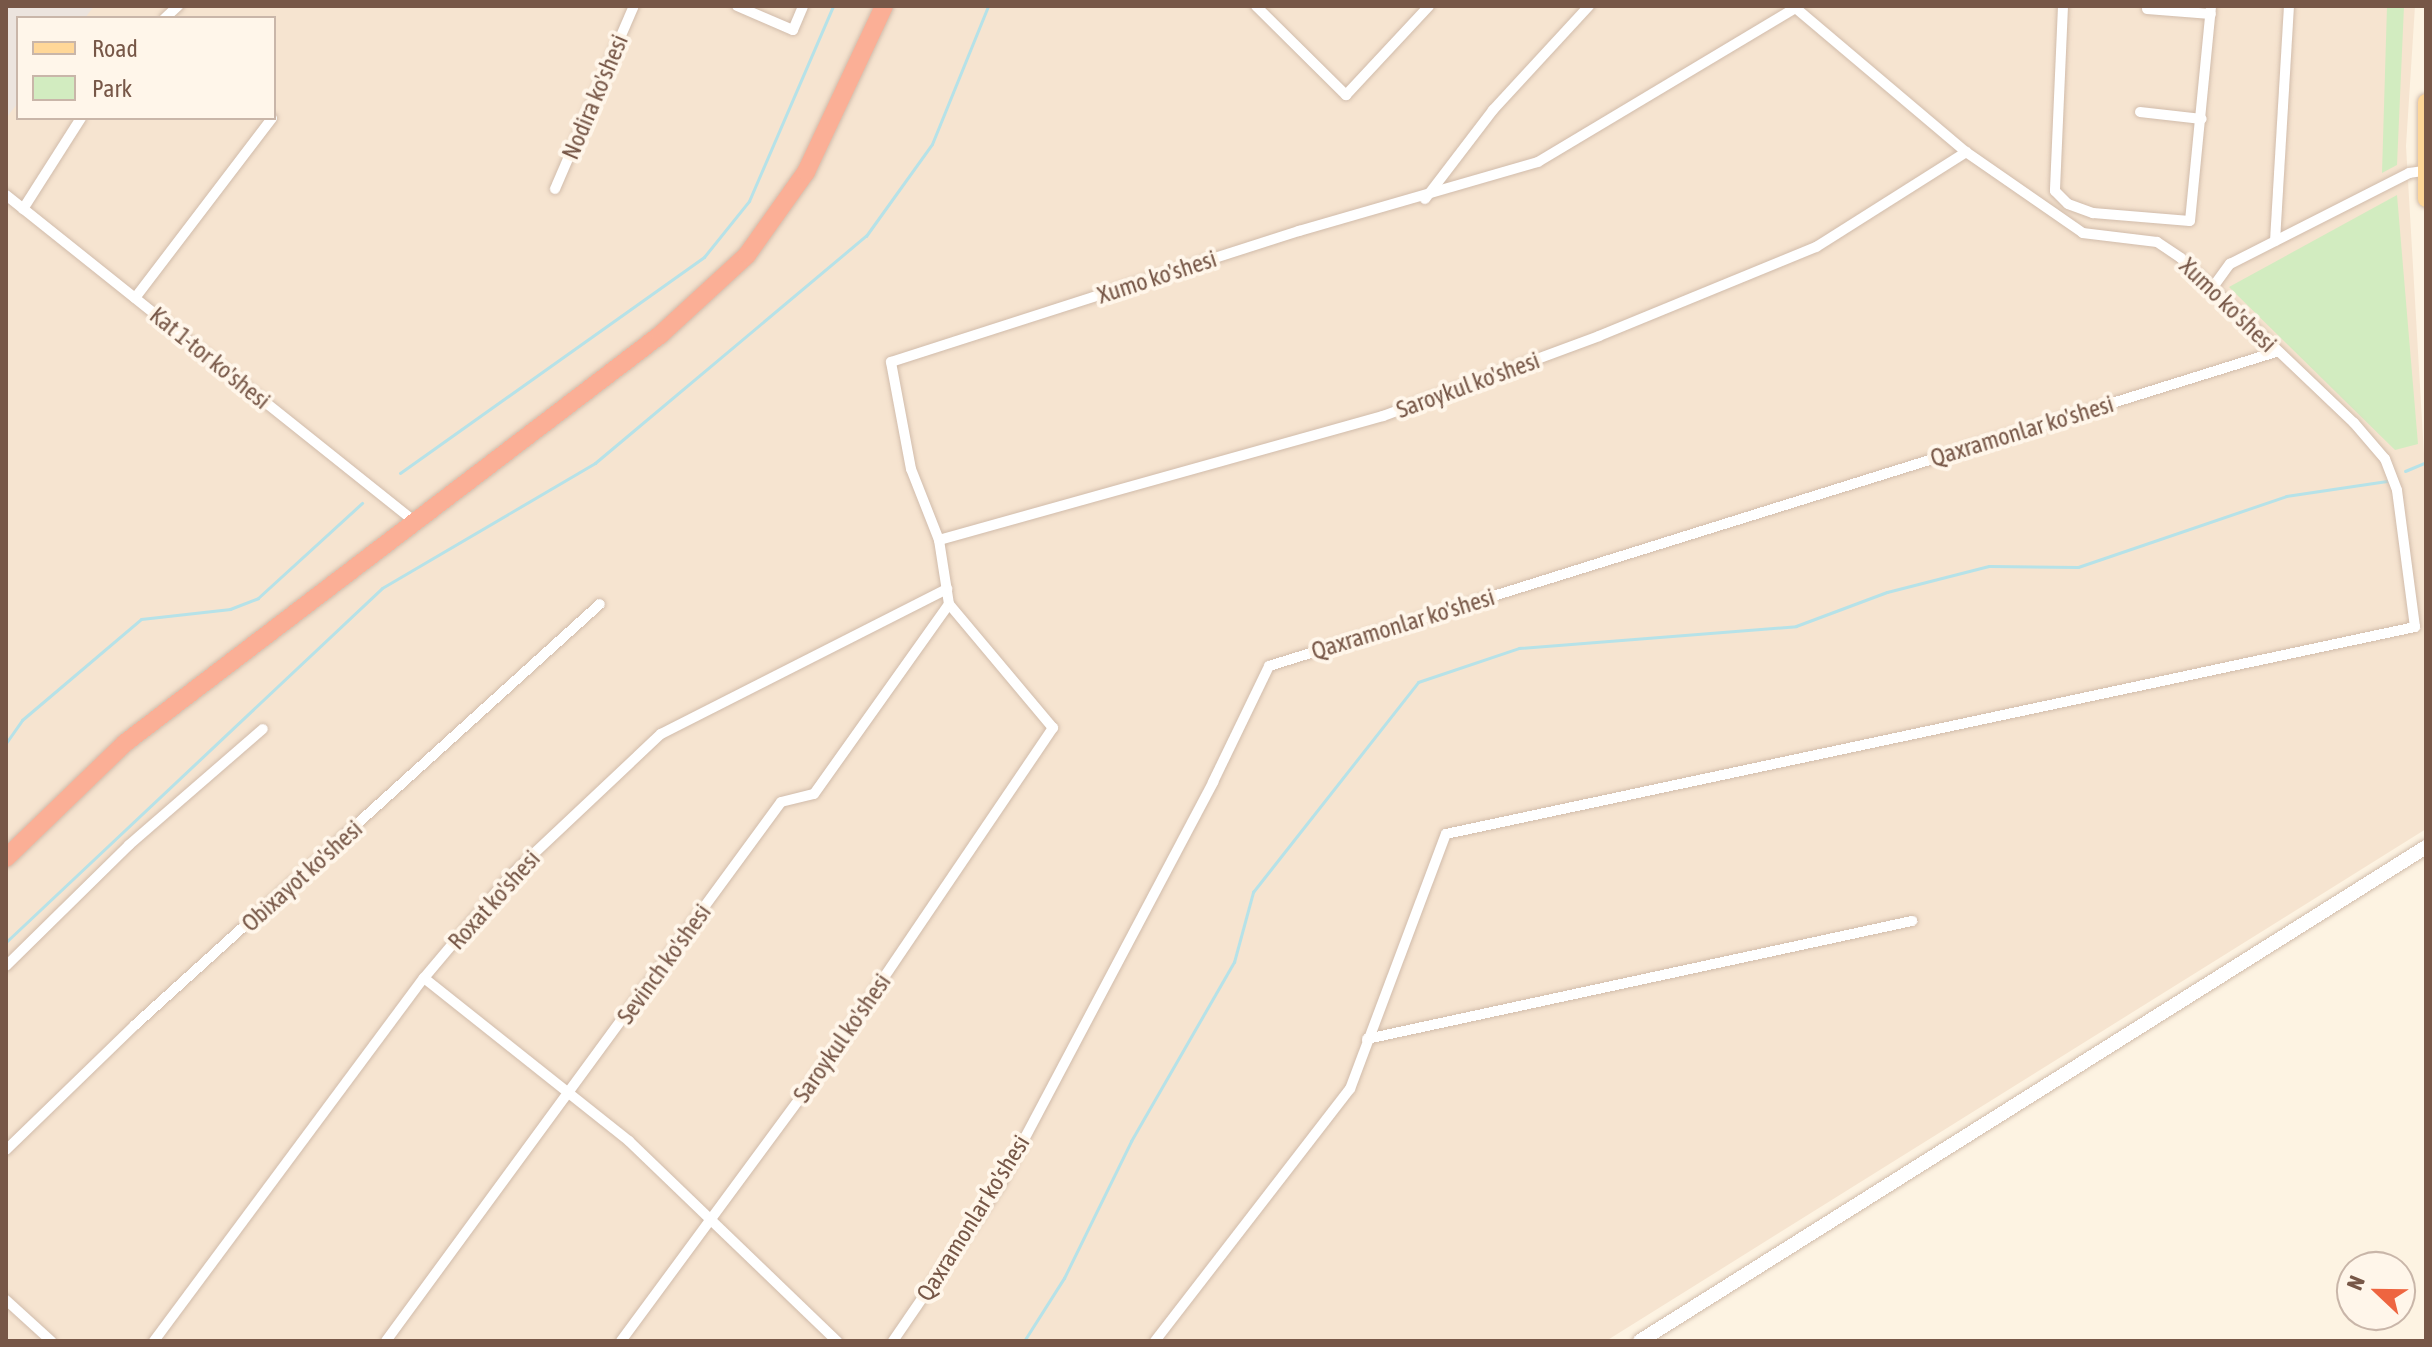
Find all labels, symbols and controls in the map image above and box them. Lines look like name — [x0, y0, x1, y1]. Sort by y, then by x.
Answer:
legend — [16, 16, 276, 120]
street label: Nodira ko'shesi — [556, 30, 634, 164]
text: Road — [92, 35, 138, 62]
text: Park — [92, 75, 132, 102]
street label: Xumo ko'shesi — [1094, 244, 1220, 310]
street label: Xumo ko'shesi — [2174, 252, 2282, 358]
street label: Kat 1-tor ko'shesi — [144, 301, 276, 415]
street label: Saroykul ko'shesi — [1392, 346, 1544, 424]
street label: Qaxramonlar ko'shesi — [1927, 389, 2117, 473]
street label: Qaxramonlar ko'shesi — [1308, 582, 1498, 666]
street label: Obixayot ko'shesi — [236, 814, 368, 938]
street label: Roxat ko'shesi — [442, 845, 546, 955]
street label: Sevinch ko'shesi — [611, 899, 717, 1029]
street label: Saroykul ko'shesi — [787, 968, 897, 1108]
street label: Qaxramonlar ko'shesi — [910, 1130, 1036, 1306]
north arrow — [2336, 1251, 2416, 1331]
text: N — [2341, 1272, 2370, 1294]

